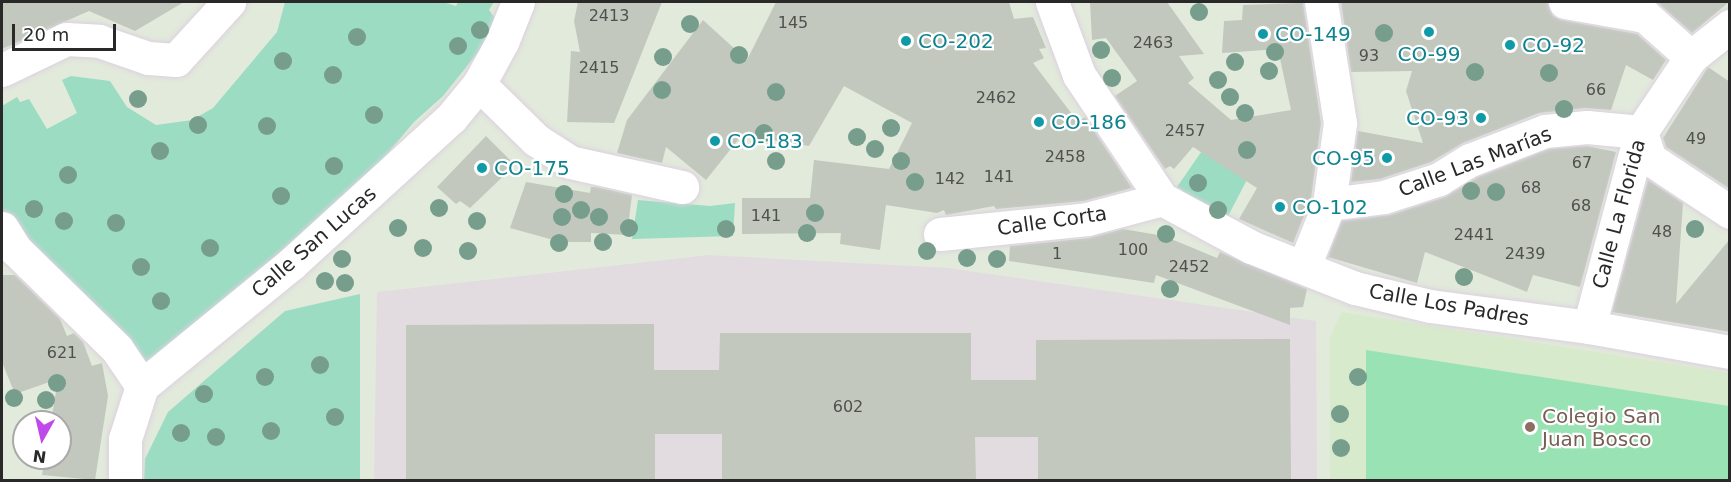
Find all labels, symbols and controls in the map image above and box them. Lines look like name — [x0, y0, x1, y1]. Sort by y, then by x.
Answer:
house number: 2413 — [589, 6, 629, 26]
scale bar — [15, 12, 118, 50]
house number: 145 — [778, 13, 808, 33]
place label: CO-149 — [1275, 22, 1351, 46]
text: 20 m — [23, 24, 69, 45]
marker: CO-99 — [1422, 25, 1436, 39]
marker: CO-149 — [1256, 27, 1270, 41]
place label: CO-202 — [918, 29, 994, 53]
house number: 2463 — [1133, 33, 1173, 53]
place label: CO-92 — [1522, 33, 1585, 57]
marker: CO-202 — [899, 34, 913, 48]
marker: CO-92 — [1503, 38, 1517, 52]
place label: CO-99 — [1398, 42, 1460, 66]
house number: 93 — [1359, 46, 1379, 66]
house number: 2415 — [579, 58, 619, 78]
house number: 66 — [1586, 80, 1606, 100]
house number: 2462 — [976, 88, 1016, 108]
place label: CO-93 — [1406, 106, 1469, 130]
place label: CO-186 — [1051, 110, 1127, 134]
marker: CO-93 — [1474, 111, 1488, 125]
marker: CO-186 — [1032, 115, 1046, 129]
house number: 2457 — [1165, 121, 1205, 141]
street label: Calle Las Marías — [1395, 122, 1555, 202]
place label: CO-183 — [727, 129, 803, 153]
house number: 49 — [1686, 129, 1706, 149]
marker: CO-183 — [708, 134, 722, 148]
street label: Calle La Florida — [1588, 137, 1650, 291]
place label: CO-95 — [1312, 146, 1375, 170]
house number: 2458 — [1045, 147, 1085, 167]
marker: CO-95 — [1380, 151, 1394, 165]
house number: 67 — [1572, 153, 1592, 173]
place label: CO-175 — [494, 156, 570, 180]
marker: CO-175 — [475, 161, 489, 175]
house number: 141 — [984, 167, 1014, 187]
house number: 142 — [935, 169, 965, 189]
house number: 68 — [1521, 178, 1541, 198]
street label: Calle San Lucas — [247, 181, 381, 303]
place label: CO-102 — [1292, 195, 1368, 219]
house number: 68 — [1571, 196, 1591, 216]
marker: CO-102 — [1273, 200, 1287, 214]
street label: Calle Corta — [996, 201, 1108, 241]
house number: 141 — [751, 206, 781, 226]
house number: 48 — [1652, 222, 1672, 242]
house number: 2441 — [1454, 225, 1494, 245]
house number: 100 — [1118, 240, 1148, 260]
house number: 1 — [1052, 244, 1062, 264]
house number: 2439 — [1505, 244, 1545, 264]
house number: 2452 — [1169, 257, 1209, 277]
street label: Calle Los Padres — [1367, 279, 1531, 331]
house number: 621 — [47, 343, 77, 363]
house number: 602 — [833, 397, 863, 417]
place label: Colegio San Juan Bosco — [1542, 404, 1661, 451]
north arrow — [12, 410, 72, 470]
marker: Colegio San Juan Bosco — [1523, 420, 1537, 434]
text: N — [32, 446, 48, 467]

